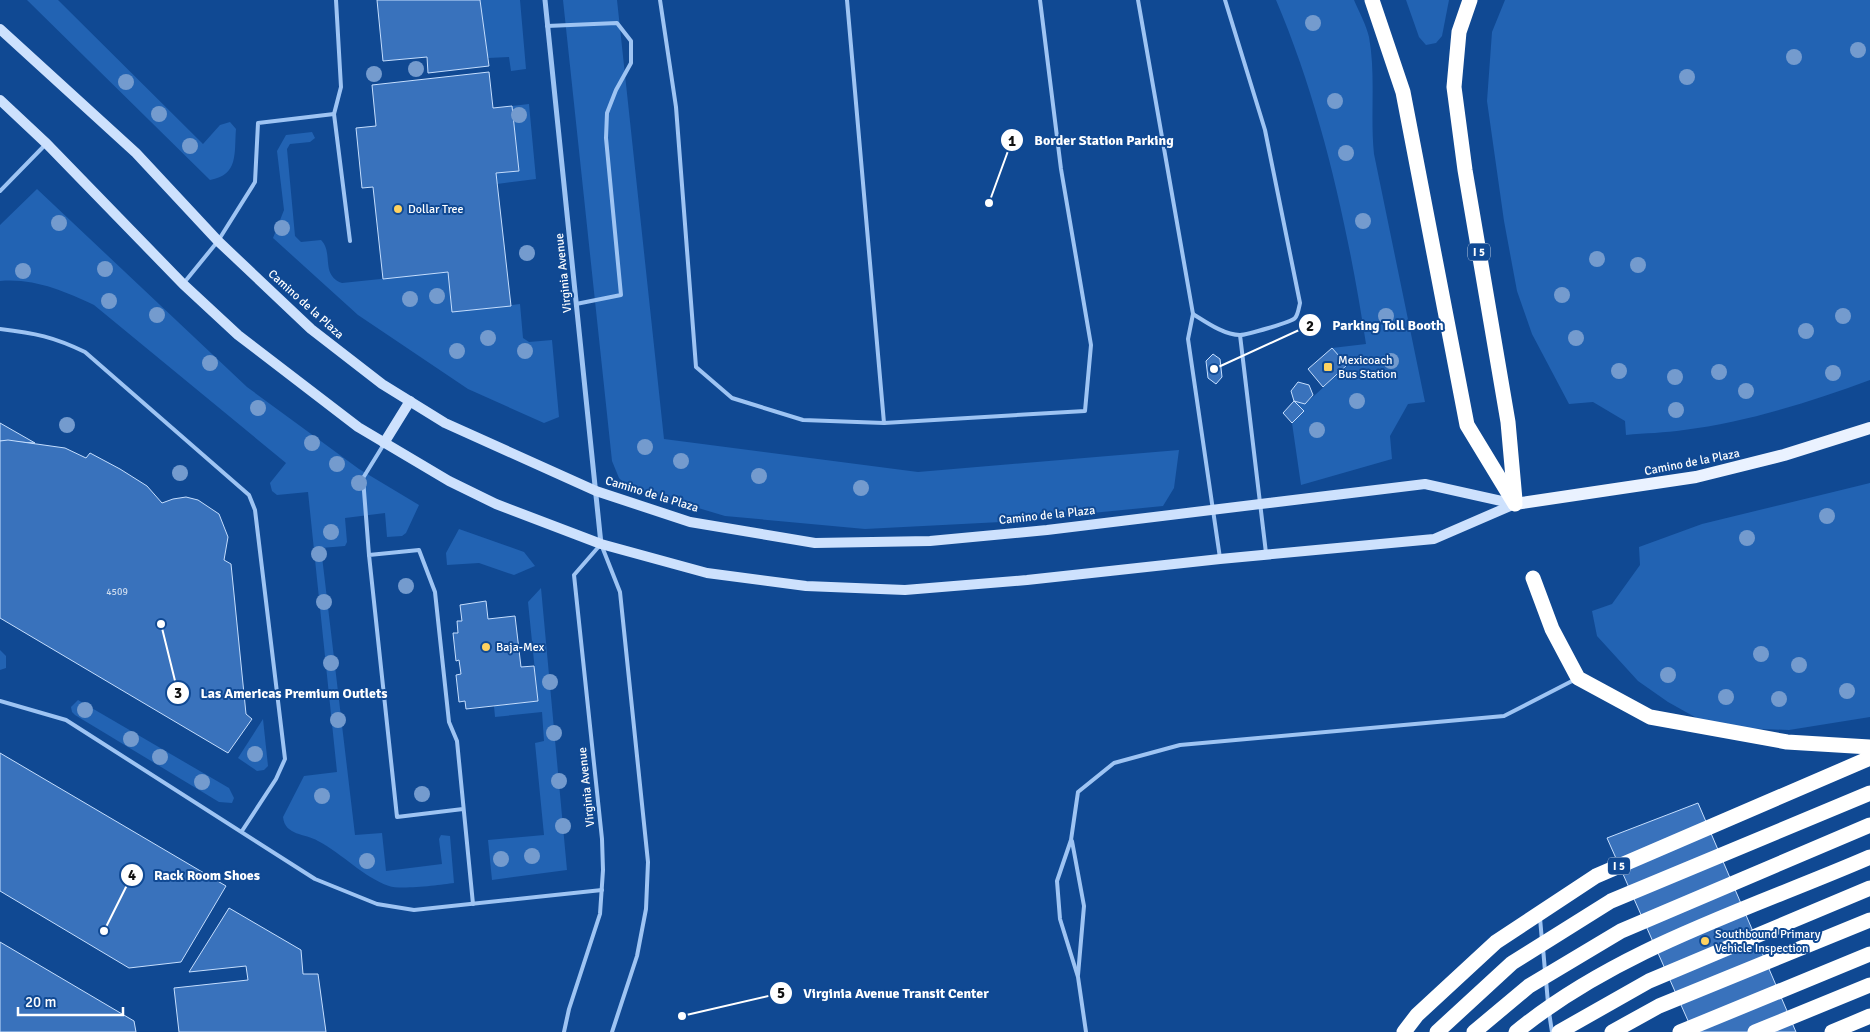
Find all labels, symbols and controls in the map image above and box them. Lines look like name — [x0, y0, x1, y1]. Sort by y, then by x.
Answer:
callout: Border Station Parking — [1000, 126, 1184, 155]
text: 1 — [1008, 132, 1016, 150]
text: Border Station Parking — [1034, 132, 1174, 149]
place label: Dollar Tree — [408, 202, 464, 217]
marker: Dollar Tree — [392, 203, 404, 215]
street label: Virginia Avenue — [552, 232, 575, 314]
road number: I 5 — [1468, 243, 1490, 260]
street label: Camino de la Plaza — [265, 266, 347, 342]
callout: Parking Toll Booth — [1297, 311, 1453, 340]
text: 2 — [1306, 317, 1314, 335]
text: Parking Toll Booth — [1332, 317, 1444, 334]
place label: Mexicoach Bus Station — [1338, 353, 1397, 382]
marker: Mexicoach Bus Station — [1322, 361, 1334, 373]
street label: Camino de la Plaza — [1643, 446, 1741, 479]
street label: Camino de la Plaza — [603, 473, 700, 516]
street label: Camino de la Plaza — [998, 503, 1096, 528]
house number: 4509 — [106, 586, 128, 598]
place label: Baja-Mex — [496, 640, 545, 655]
marker: Baja-Mex — [480, 641, 492, 653]
callout: Las Americas Premium Outlets — [166, 678, 398, 707]
text: 3 — [174, 684, 182, 702]
text: Las Americas Premium Outlets — [201, 685, 387, 702]
street label: Virginia Avenue — [575, 746, 598, 828]
road number: I 5 — [1608, 858, 1630, 874]
callout: Rack Room Shoes — [119, 861, 270, 890]
text: 4 — [128, 866, 136, 884]
text: Rack Room Shoes — [154, 867, 260, 884]
place label: Southbound Primary Vehicle Inspection — [1715, 927, 1821, 956]
marker: Southbound Primary Vehicle Inspection — [1699, 935, 1711, 947]
callout: Virginia Avenue Transit Center — [768, 979, 999, 1008]
scale bar — [18, 984, 122, 1016]
text: 5 — [777, 984, 785, 1002]
text: Virginia Avenue Transit Center — [803, 985, 989, 1002]
text: 20 m — [25, 993, 56, 1011]

